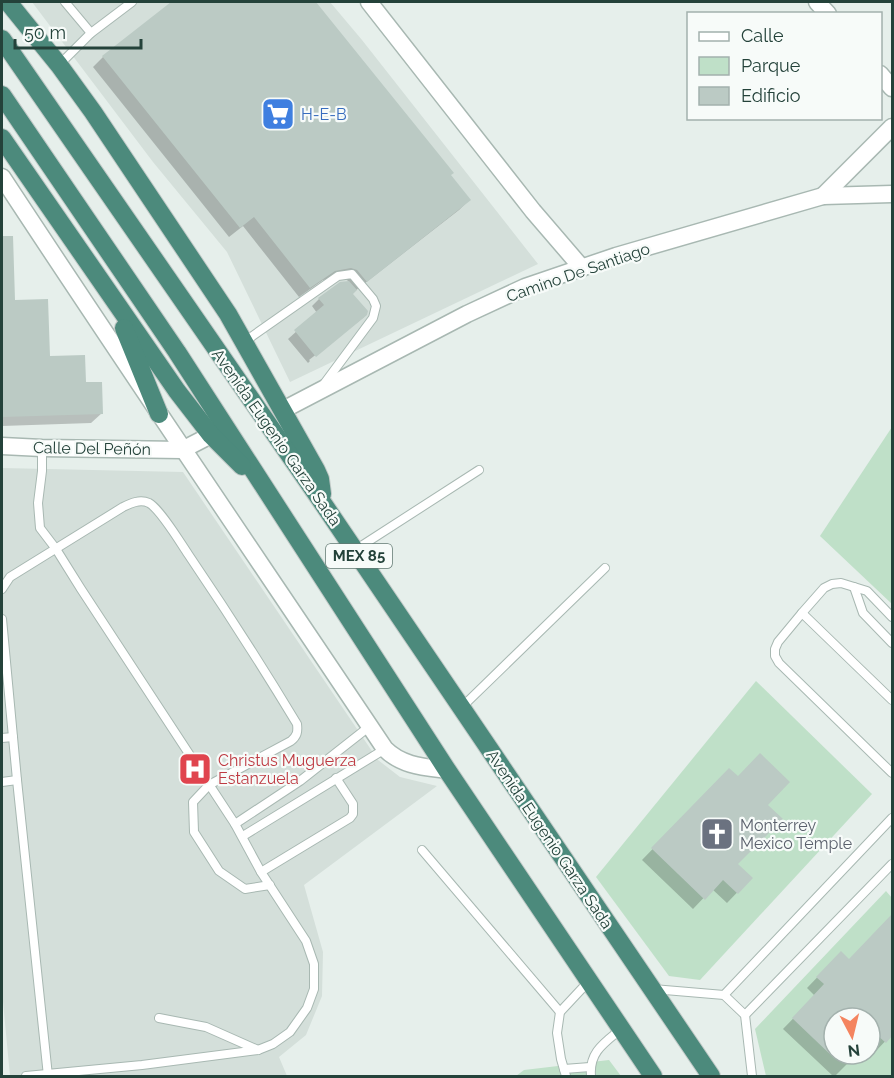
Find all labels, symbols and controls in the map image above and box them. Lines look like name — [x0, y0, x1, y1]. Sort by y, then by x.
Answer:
scale bar — [15, 12, 141, 50]
legend — [687, 12, 882, 120]
text: 50 m — [24, 22, 66, 43]
text: Calle — [741, 25, 784, 46]
text: Parque — [741, 55, 801, 76]
text: Edificio — [741, 85, 801, 106]
supermarket icon: H-E-B — [260, 96, 296, 132]
place label: H-E-B — [301, 105, 347, 124]
street label: Camino De Santiago — [504, 239, 652, 306]
street label: Avenida Eugenio Garza Sada — [208, 345, 345, 529]
street label: Calle Del Peñón — [33, 438, 151, 459]
road number: MEX 85 — [326, 544, 392, 568]
street label: Avenida Eugenio Garza Sada — [482, 746, 617, 932]
hospital icon: Christus Muguerza Estanzuela — [177, 751, 213, 787]
place label: Christus Muguerza Estanzuela — [218, 751, 356, 788]
church icon: Monterrey Mexico Temple — [699, 816, 735, 852]
place label: Monterrey Mexico Temple — [740, 816, 852, 853]
north arrow — [822, 1006, 882, 1066]
text: N — [847, 1040, 861, 1061]

